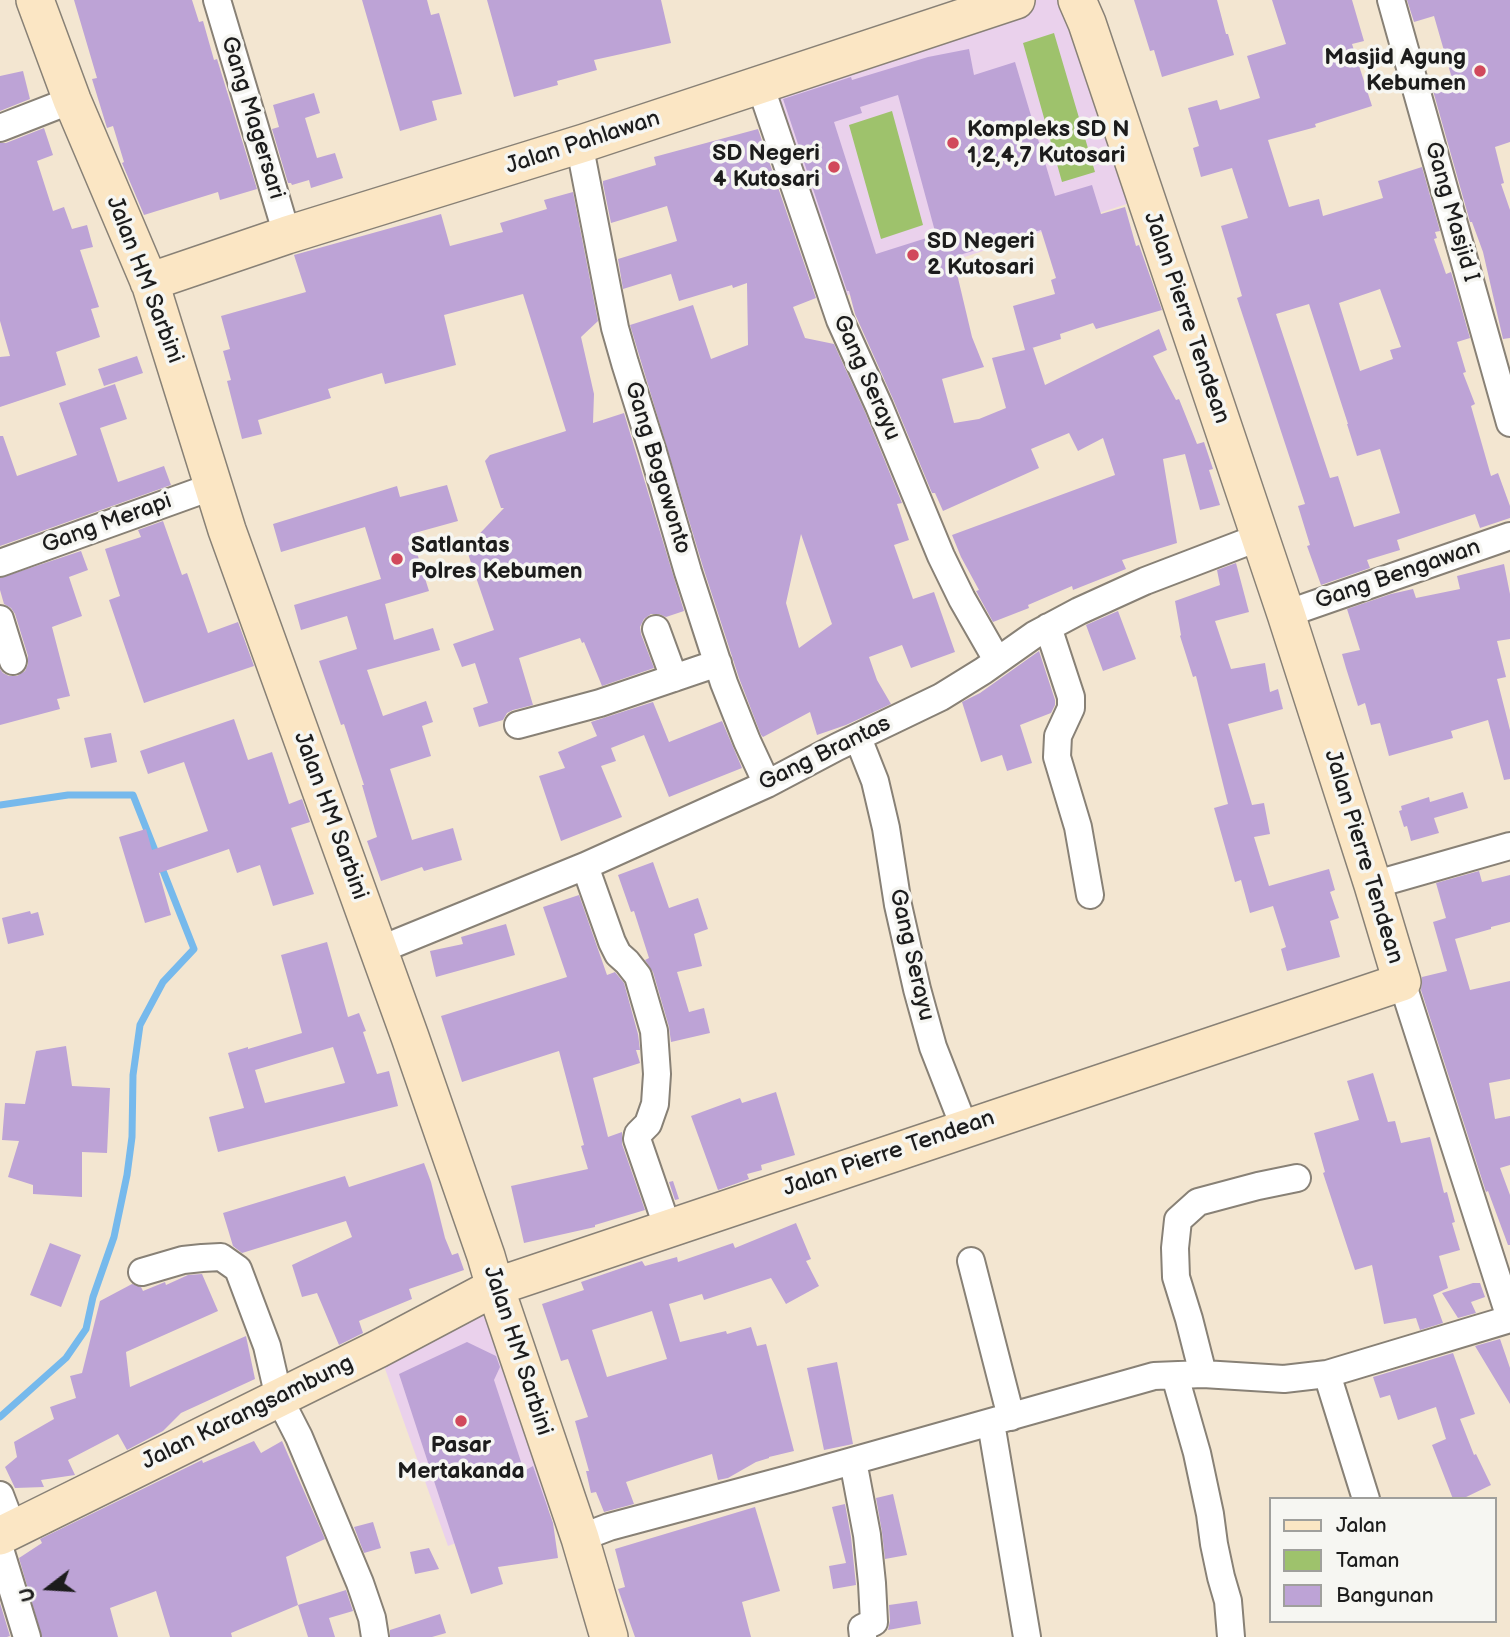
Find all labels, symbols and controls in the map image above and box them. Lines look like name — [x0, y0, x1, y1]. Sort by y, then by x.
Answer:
street label: Gang Magersari — [214, 33, 290, 203]
place label: Masjid Agung Kebumen — [1324, 44, 1466, 98]
marker: Masjid Agung Kebumen — [1472, 63, 1488, 79]
street label: Jalan Pahlawan — [503, 105, 663, 181]
place label: Kompleks SD N 1,2,4,7 Kutosari — [967, 116, 1130, 170]
marker: Kompleks SD N 1,2,4,7 Kutosari — [945, 135, 961, 151]
street label: Gang Masjid I — [1418, 139, 1484, 285]
place label: SD Negeri 4 Kutosari — [712, 140, 820, 194]
marker: SD Negeri 4 Kutosari — [826, 159, 842, 175]
street label: Jalan HM Sarbini — [99, 193, 189, 367]
street label: Jalan Pierre Tendean — [1137, 209, 1235, 427]
place label: SD Negeri 2 Kutosari — [927, 228, 1035, 282]
marker: SD Negeri 2 Kutosari — [905, 247, 921, 263]
street label: Gang Serayu — [826, 311, 906, 445]
street label: Gang Bogowonto — [618, 379, 696, 557]
street label: Gang Merapi — [38, 488, 176, 560]
place label: Satlantas Polres Kebumen — [411, 532, 583, 586]
street label: Gang Bengawan — [1312, 534, 1484, 616]
marker: Satlantas Polres Kebumen — [389, 551, 405, 567]
street label: Gang Brantas — [755, 710, 895, 798]
street label: Jalan HM Sarbini — [287, 728, 373, 904]
street label: Jalan Pierre Tendean — [1317, 747, 1409, 967]
street label: Gang Serayu — [882, 886, 940, 1024]
street label: Jalan Pierre Tendean — [780, 1105, 998, 1203]
street label: Jalan HM Sarbini — [477, 1263, 557, 1439]
street label: Jalan Karangsambung — [138, 1350, 358, 1476]
marker: Pasar Mertakanda — [453, 1413, 469, 1429]
place label: Pasar Mertakanda — [397, 1432, 525, 1486]
legend — [1268, 1497, 1496, 1623]
text: Jalan — [1336, 1513, 1387, 1538]
text: Taman — [1336, 1548, 1399, 1573]
north arrow — [14, 1553, 84, 1623]
text: Bangunan — [1336, 1583, 1434, 1608]
text: U — [15, 1584, 41, 1604]

